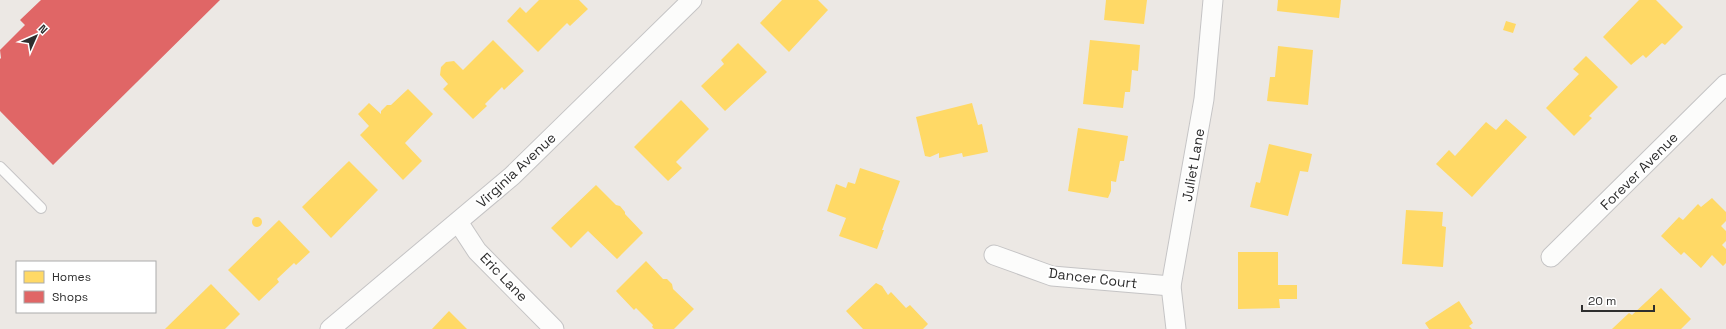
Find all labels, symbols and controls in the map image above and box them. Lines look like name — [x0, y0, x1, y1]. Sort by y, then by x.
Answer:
north arrow — [16, 16, 56, 56]
text: N — [36, 21, 51, 36]
street label: Juliet Lane — [1178, 127, 1208, 203]
street label: Virginia Avenue — [472, 128, 560, 212]
street label: Forever Avenue — [1596, 128, 1682, 214]
street label: Eric Lane — [476, 249, 532, 305]
legend — [16, 261, 156, 313]
street label: Dancer Court — [1048, 264, 1138, 292]
text: Homes — [52, 269, 91, 285]
scale bar — [1582, 287, 1654, 313]
text: Shops — [52, 289, 88, 305]
text: 20 m — [1588, 293, 1616, 309]

